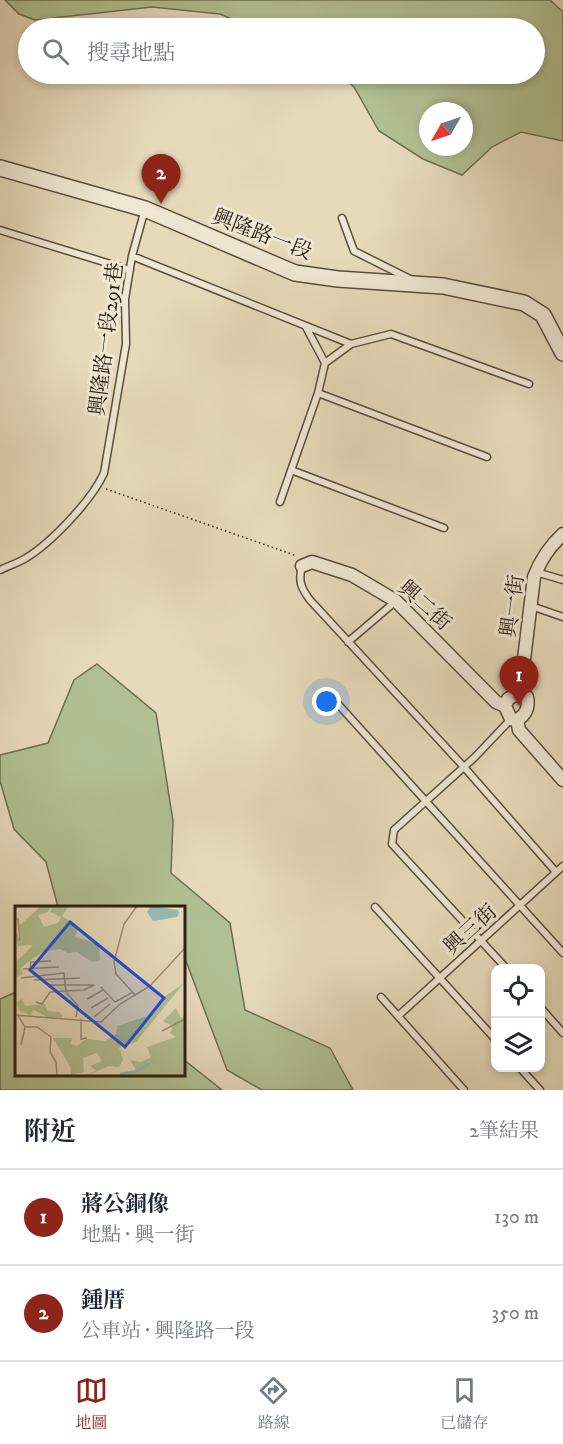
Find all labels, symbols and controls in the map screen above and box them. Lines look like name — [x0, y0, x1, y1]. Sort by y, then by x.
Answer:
search box — [18, 18, 545, 84]
icon: search — [39, 35, 72, 68]
text: 搜尋地點 — [87, 40, 175, 67]
north arrow — [419, 102, 473, 156]
pin: 2 — [142, 154, 180, 204]
street label: 興隆路一段 — [208, 204, 315, 266]
street label: 興隆路一段291巷 — [85, 261, 129, 417]
street label: 興一街 — [496, 573, 530, 639]
street label: 興二街 — [392, 575, 456, 636]
pin: 1 — [500, 656, 538, 706]
your location — [312, 687, 341, 716]
street label: 興三街 — [439, 899, 503, 960]
inset map — [15, 906, 184, 1075]
map controls — [491, 964, 545, 1072]
button: locate — [491, 964, 545, 1018]
button: layers — [491, 1018, 545, 1072]
text: 附近 — [24, 1116, 76, 1149]
text: 2筆結果 — [469, 1119, 539, 1144]
text: 蔣公銅像 — [81, 1191, 169, 1218]
text: 1 — [40, 1205, 47, 1230]
text: 130 m — [494, 1205, 539, 1230]
text: 地點 · 興一街 — [81, 1223, 194, 1248]
text: 鍾厝 — [81, 1287, 125, 1314]
text: 2 — [39, 1301, 48, 1326]
text: 350 m — [492, 1301, 539, 1326]
text: 公車站 · 興隆路一段 — [81, 1319, 254, 1344]
tab: 地圖 — [75, 1374, 108, 1433]
tab: 路線 — [257, 1374, 290, 1433]
tab: 已儲存 — [440, 1374, 488, 1433]

